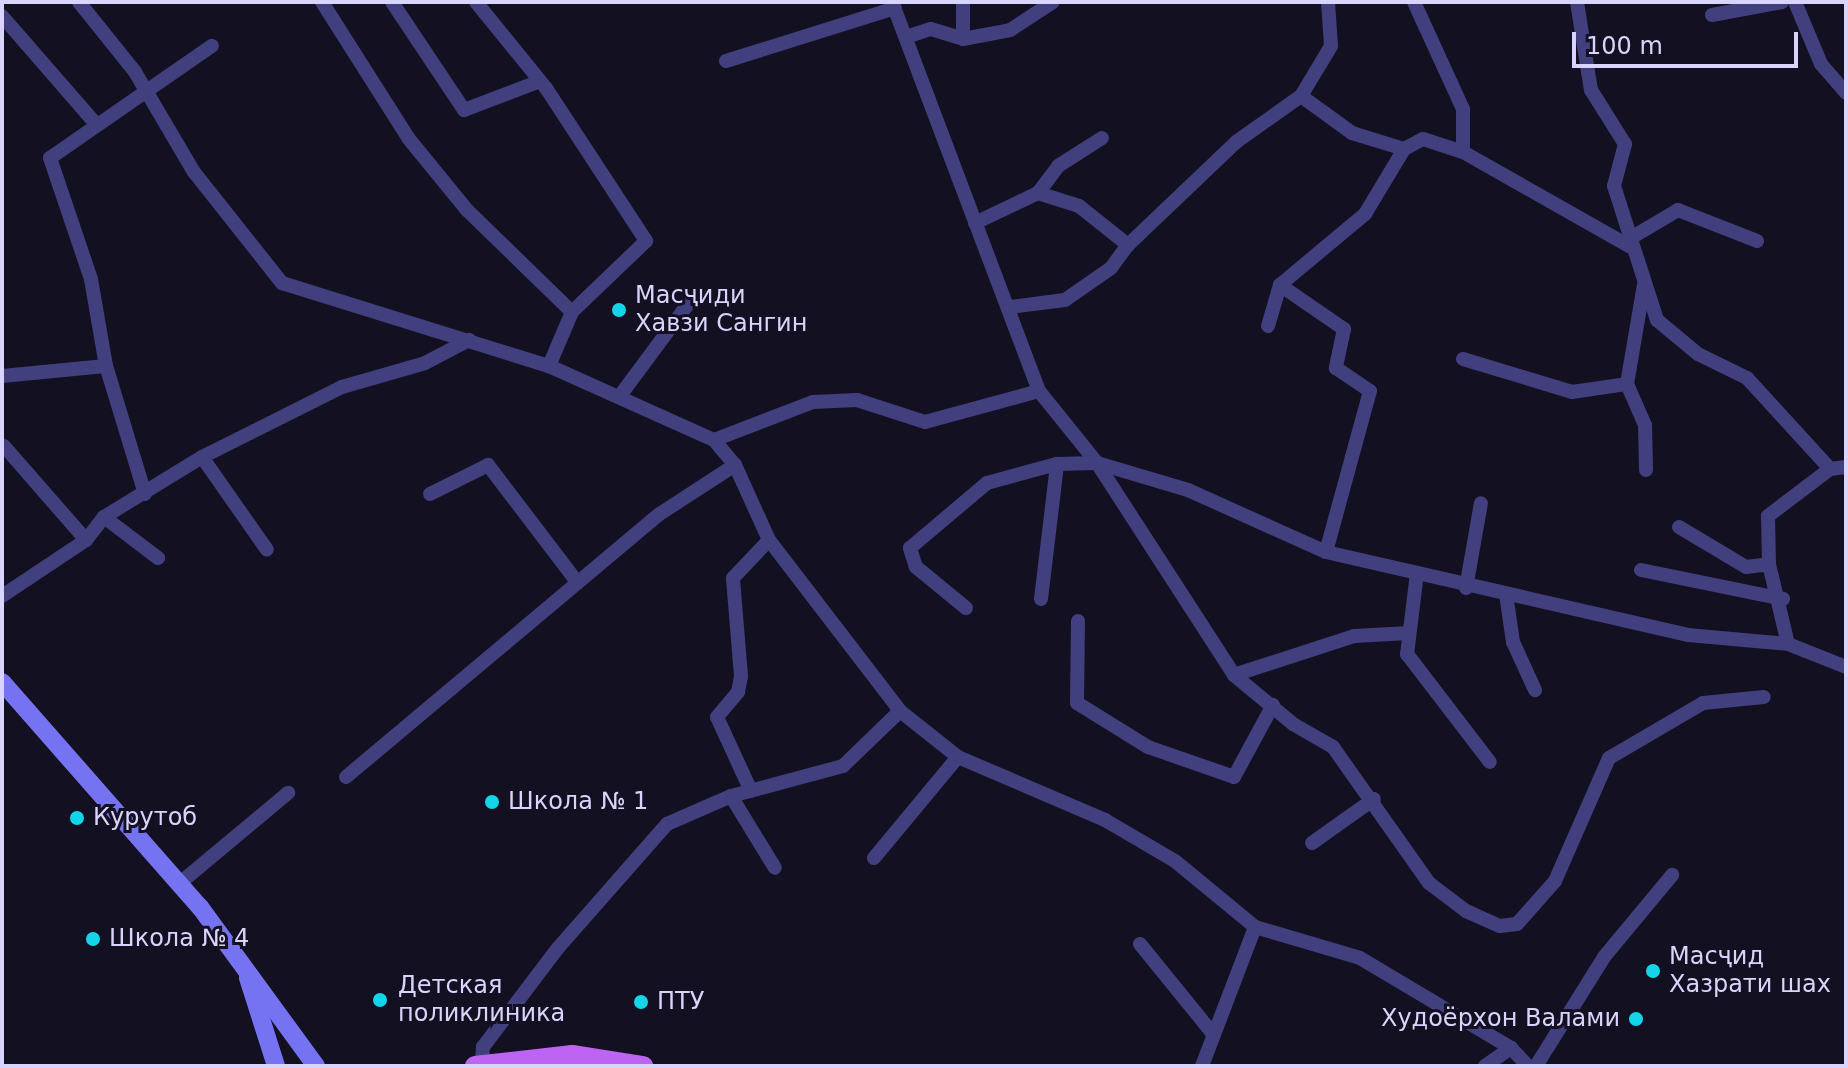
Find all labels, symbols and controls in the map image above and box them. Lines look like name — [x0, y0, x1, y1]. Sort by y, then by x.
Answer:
scale bar — [1576, 16, 1802, 66]
text: 100 m — [1586, 32, 1663, 60]
place label: Масҷиди Хавзи Сангин — [635, 282, 807, 338]
marker: Масҷиди Хавзи Сангин — [610, 301, 628, 319]
place label: Школа № 1 — [508, 788, 648, 816]
marker: Школа № 1 — [483, 793, 501, 811]
place label: Курутоб — [93, 804, 197, 832]
marker: Курутоб — [68, 809, 86, 827]
place label: Школа № 4 — [109, 925, 249, 953]
marker: Школа № 4 — [84, 930, 102, 948]
place label: Масҷид Хазрати шах — [1669, 943, 1831, 999]
marker: Масҷид Хазрати шах — [1644, 962, 1662, 980]
place label: Детская поликлиника — [398, 972, 565, 1028]
place label: ПТУ — [657, 988, 704, 1016]
marker: Детская поликлиника — [369, 989, 391, 1011]
marker: ПТУ — [632, 993, 650, 1011]
place label: Худоёрхон Валами — [1381, 1005, 1620, 1033]
marker: Худоёрхон Валами — [1627, 1010, 1645, 1028]

